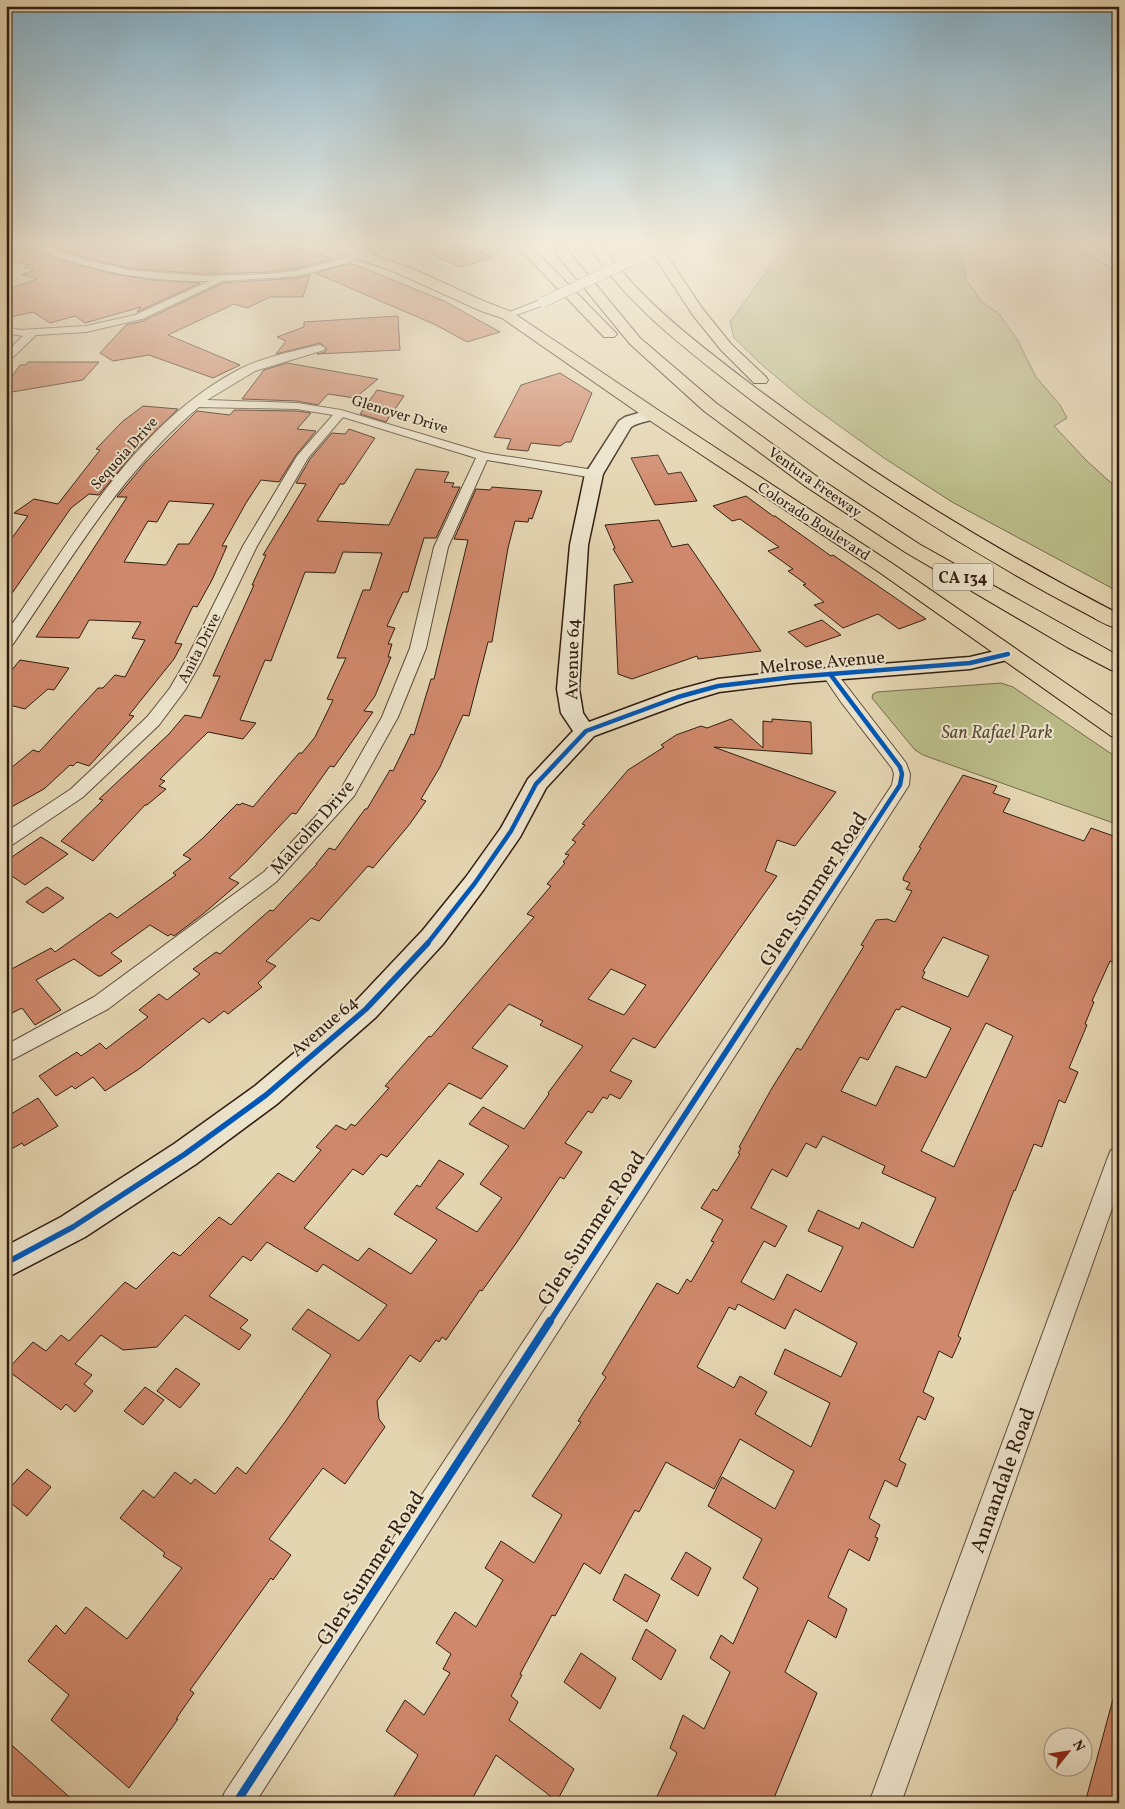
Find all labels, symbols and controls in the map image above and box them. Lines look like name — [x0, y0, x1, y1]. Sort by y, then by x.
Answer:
street label: Glenover Drive — [349, 391, 451, 440]
street label: Sequoia Drive — [87, 413, 164, 495]
street label: Ventura Freeway — [763, 443, 865, 524]
street label: Colorado Boulevard — [753, 478, 874, 567]
road number: CA 134 — [933, 564, 993, 590]
street label: Anita Drive — [174, 610, 227, 687]
street label: Avenue 64 — [560, 618, 587, 700]
street label: Melrose Avenue — [758, 646, 886, 681]
park label: San Rafael Park — [942, 721, 1052, 746]
street label: Malcolm Drive — [265, 775, 361, 880]
street label: Glen Summer Road — [753, 807, 875, 973]
street label: Avenue 64 — [286, 991, 364, 1063]
street label: Glen Summer Road — [531, 1146, 653, 1312]
street label: Annandale Road — [964, 1404, 1043, 1557]
street label: Glen Summer Road — [310, 1486, 432, 1652]
north arrow — [1042, 1726, 1092, 1776]
text: N — [1067, 1737, 1089, 1755]

